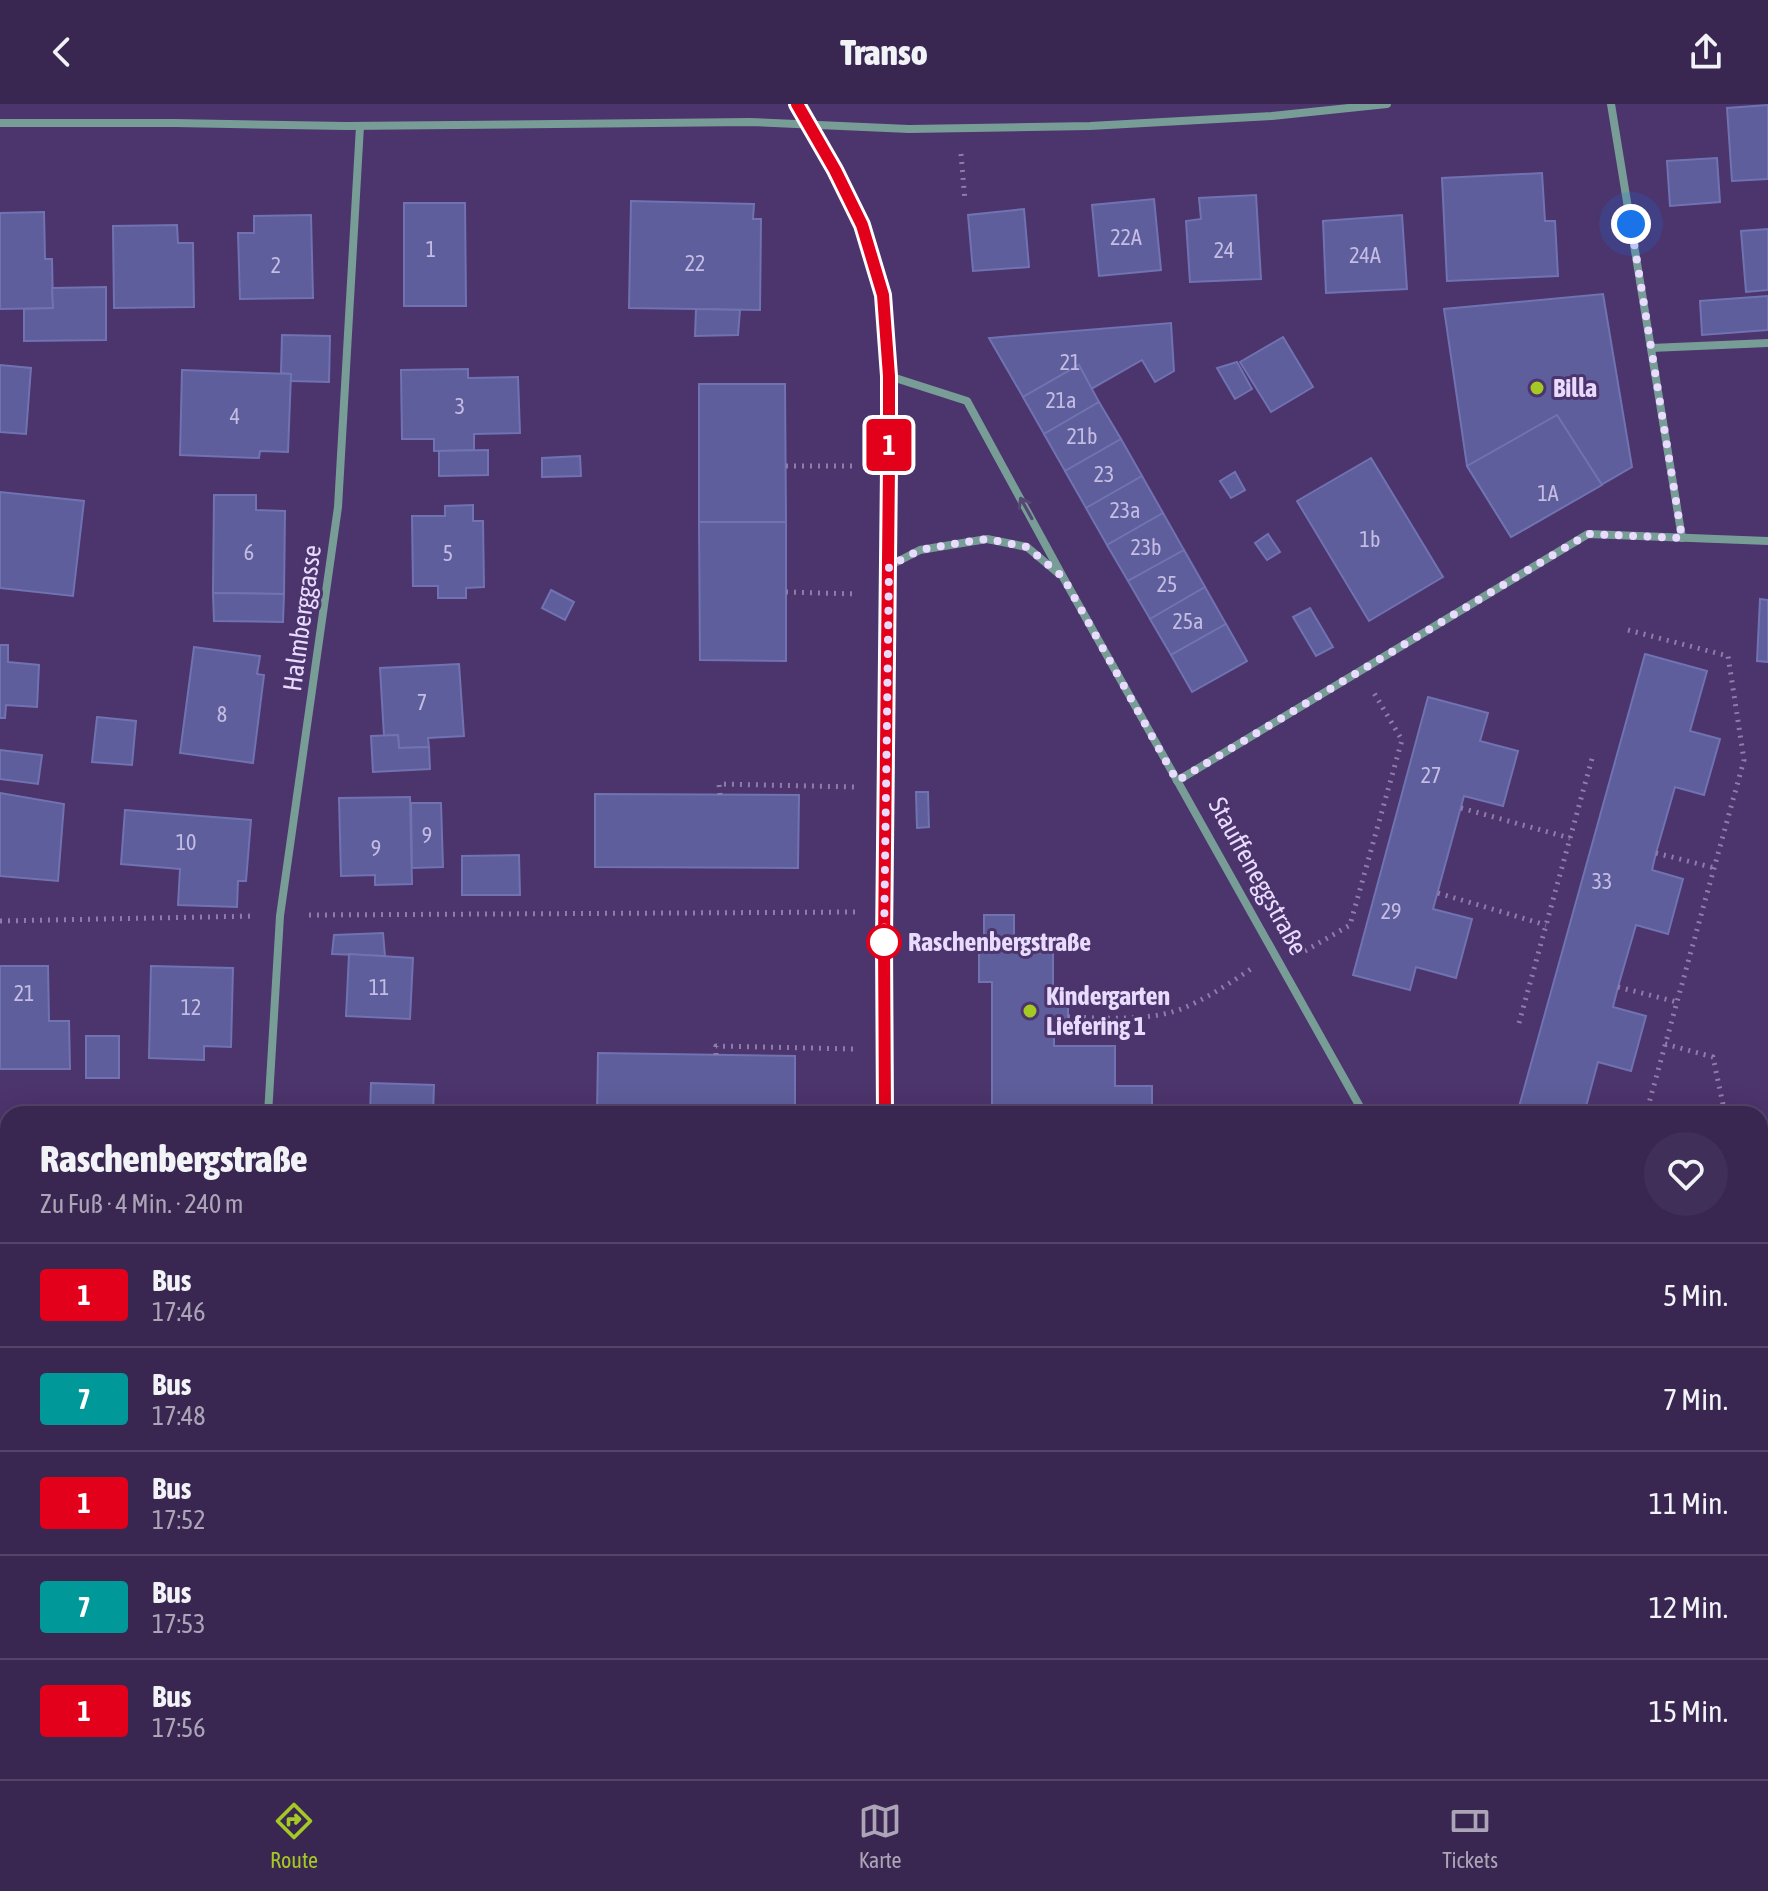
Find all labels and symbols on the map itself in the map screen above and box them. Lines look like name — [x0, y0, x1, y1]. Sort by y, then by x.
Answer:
your location — [1611, 204, 1651, 244]
house number: 22A — [1110, 224, 1142, 250]
house number: 1 — [426, 236, 436, 262]
house number: 24 — [1214, 237, 1234, 263]
house number: 24A — [1349, 242, 1381, 268]
house number: 22 — [685, 250, 705, 276]
house number: 2 — [271, 252, 281, 278]
house number: 21 — [1060, 349, 1080, 375]
place label: Billa — [1553, 373, 1597, 403]
marker: Billa — [1528, 379, 1546, 397]
house number: 21a — [1046, 387, 1076, 413]
house number: 3 — [455, 393, 465, 419]
house number: 4 — [230, 403, 240, 429]
line badge: 1 — [863, 419, 915, 471]
house number: 21b — [1066, 423, 1098, 449]
house number: 23 — [1094, 461, 1114, 487]
house number: 1A — [1537, 480, 1559, 506]
one-way arrow — [1017, 497, 1033, 521]
house number: 23a — [1110, 497, 1140, 523]
house number: 1b — [1360, 526, 1380, 552]
house number: 23b — [1130, 534, 1162, 560]
house number: 6 — [244, 539, 254, 565]
house number: 5 — [443, 540, 453, 566]
street label: Halmberggasse — [277, 543, 327, 693]
house number: 25 — [1157, 571, 1177, 597]
house number: 25a — [1173, 608, 1203, 634]
house number: 7 — [417, 689, 427, 715]
house number: 8 — [217, 701, 227, 727]
house number: 27 — [1421, 762, 1441, 788]
street label: Stauffeneggstraße — [1202, 792, 1314, 960]
house number: 9 — [422, 822, 432, 848]
house number: 10 — [176, 829, 196, 855]
house number: 9 — [371, 835, 381, 861]
house number: 33 — [1592, 868, 1612, 894]
house number: 29 — [1381, 898, 1401, 924]
marker: Raschenbergstraße — [867, 925, 901, 959]
place label: Raschenbergstraße — [908, 927, 1091, 957]
house number: 11 — [369, 974, 389, 1000]
house number: 21 — [14, 980, 34, 1006]
place label: Kindergarten Liefering 1 — [1046, 981, 1170, 1041]
house number: 12 — [181, 994, 201, 1020]
marker: Kindergarten Liefering 1 — [1021, 1002, 1039, 1020]

